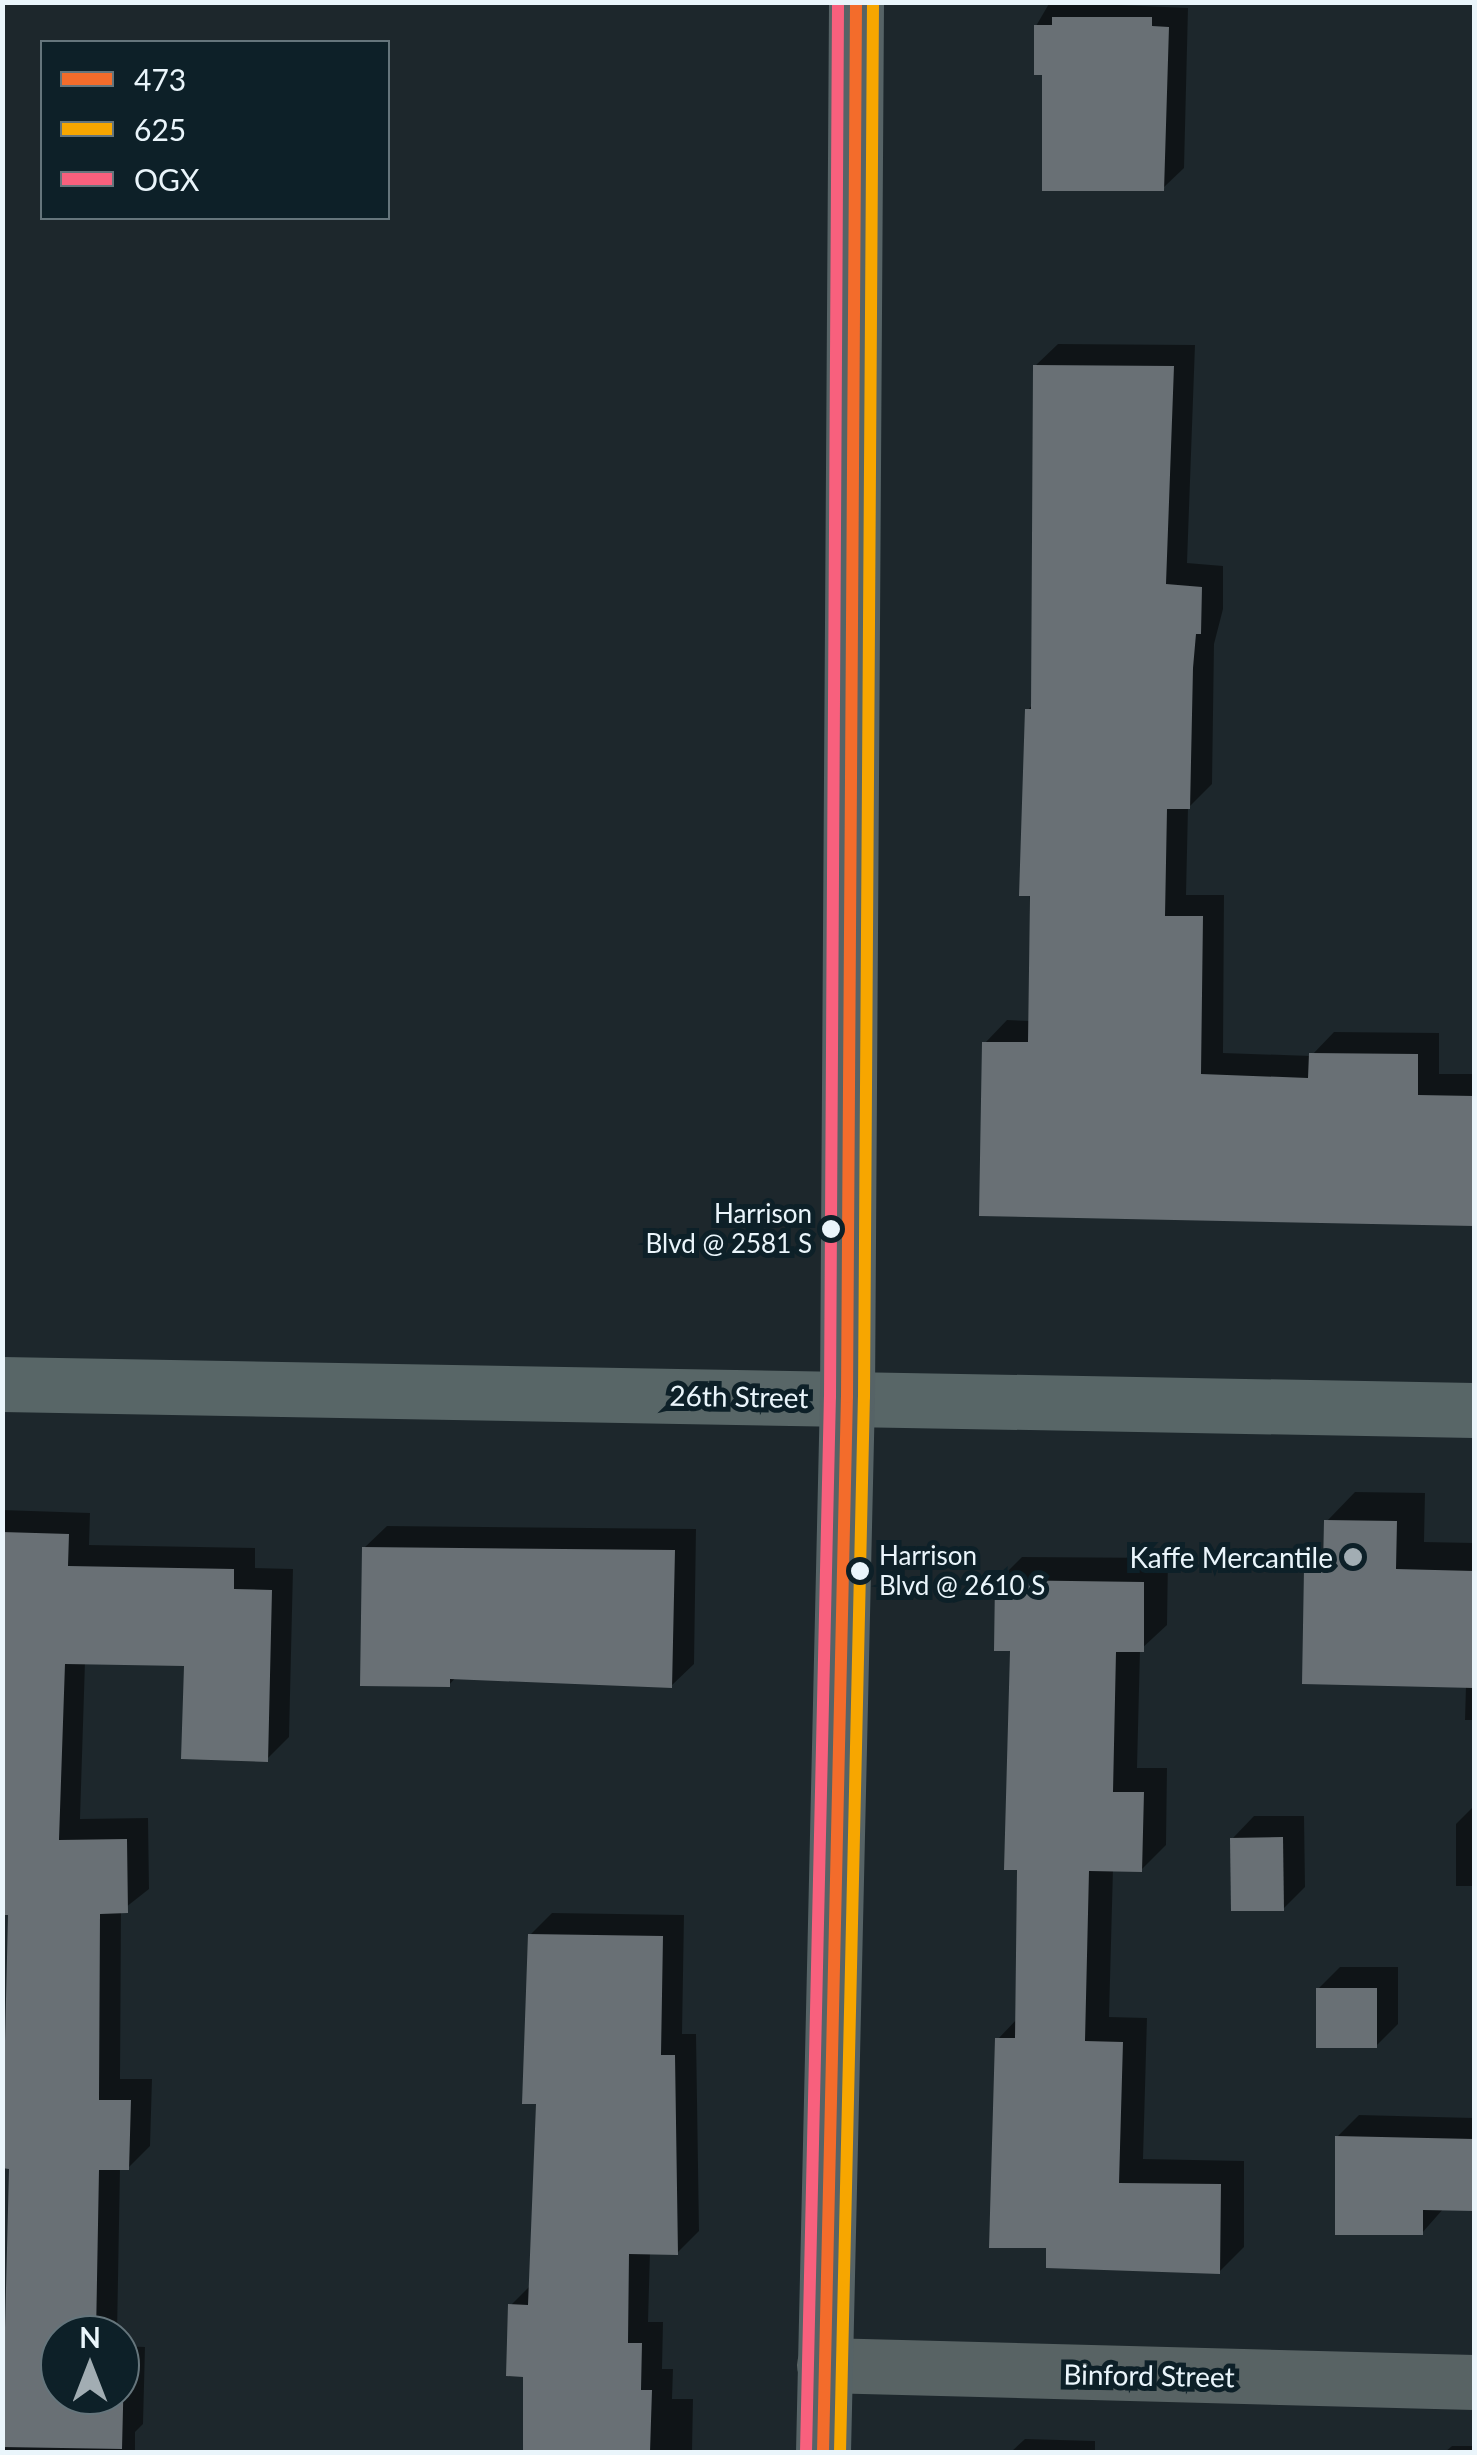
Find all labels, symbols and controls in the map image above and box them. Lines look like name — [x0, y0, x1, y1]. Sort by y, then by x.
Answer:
legend — [40, 40, 390, 220]
text: 473 — [134, 61, 186, 97]
text: 625 — [134, 111, 186, 147]
text: OGX — [134, 161, 199, 197]
place label: Harrison Blvd @ 2581 S — [646, 1198, 812, 1260]
marker: Harrison Blvd @ 2581 S — [821, 1219, 841, 1239]
street label: 26th Street — [669, 1378, 809, 1414]
place label: Harrison Blvd @ 2610 S — [879, 1540, 1045, 1602]
place label: Kaffe Mercantile — [1129, 1540, 1333, 1574]
marker: Kaffe Mercantile — [1342, 1546, 1364, 1568]
marker: Harrison Blvd @ 2610 S — [850, 1561, 870, 1581]
north arrow — [40, 2315, 140, 2415]
text: N — [79, 2320, 101, 2354]
street label: Binford Street — [1063, 2357, 1235, 2393]

